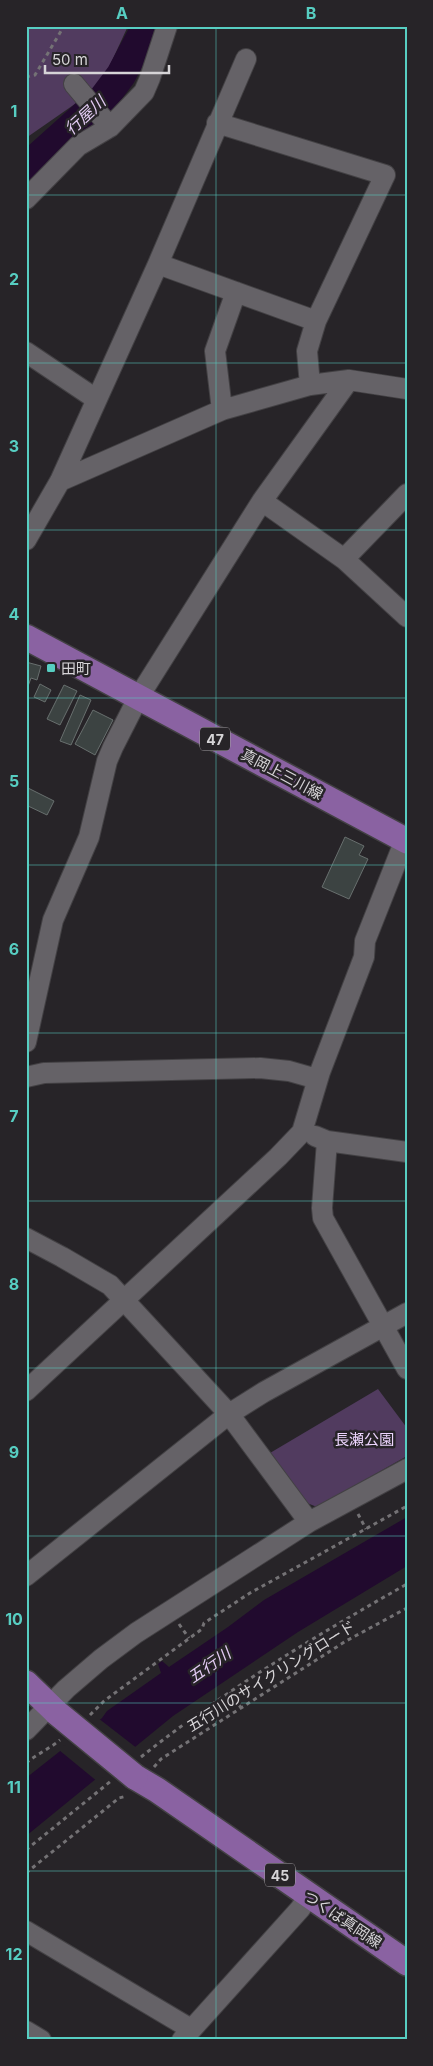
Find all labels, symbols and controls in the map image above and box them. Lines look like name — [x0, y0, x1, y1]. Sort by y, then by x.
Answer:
text: A — [116, 3, 128, 23]
text: B — [306, 3, 316, 23]
scale bar — [45, 42, 169, 74]
text: 50 m — [52, 50, 88, 69]
water label: 行屋川 — [61, 90, 111, 139]
text: 1 — [11, 101, 17, 121]
text: 2 — [9, 269, 19, 289]
text: 3 — [9, 436, 19, 456]
text: 4 — [9, 604, 20, 624]
place label: 田町 — [61, 659, 91, 678]
marker: 田町 — [45, 662, 57, 674]
road number: 47 — [200, 728, 230, 751]
street label: 真岡上三川線 — [238, 744, 326, 804]
text: 5 — [9, 771, 19, 791]
text: 6 — [9, 939, 19, 959]
text: 7 — [9, 1106, 19, 1126]
text: 8 — [9, 1274, 19, 1294]
park label: 長瀬公園 — [334, 1430, 394, 1449]
text: 9 — [9, 1442, 19, 1462]
text: 10 — [5, 1609, 23, 1629]
street label: 五行川のサイクリングロード — [183, 1616, 359, 1736]
water label: 五行川 — [184, 1642, 236, 1687]
text: 11 — [7, 1777, 21, 1797]
road number: 45 — [265, 1864, 295, 1886]
street label: つくば真岡線 — [300, 1886, 386, 1952]
text: 12 — [6, 1944, 22, 1964]

